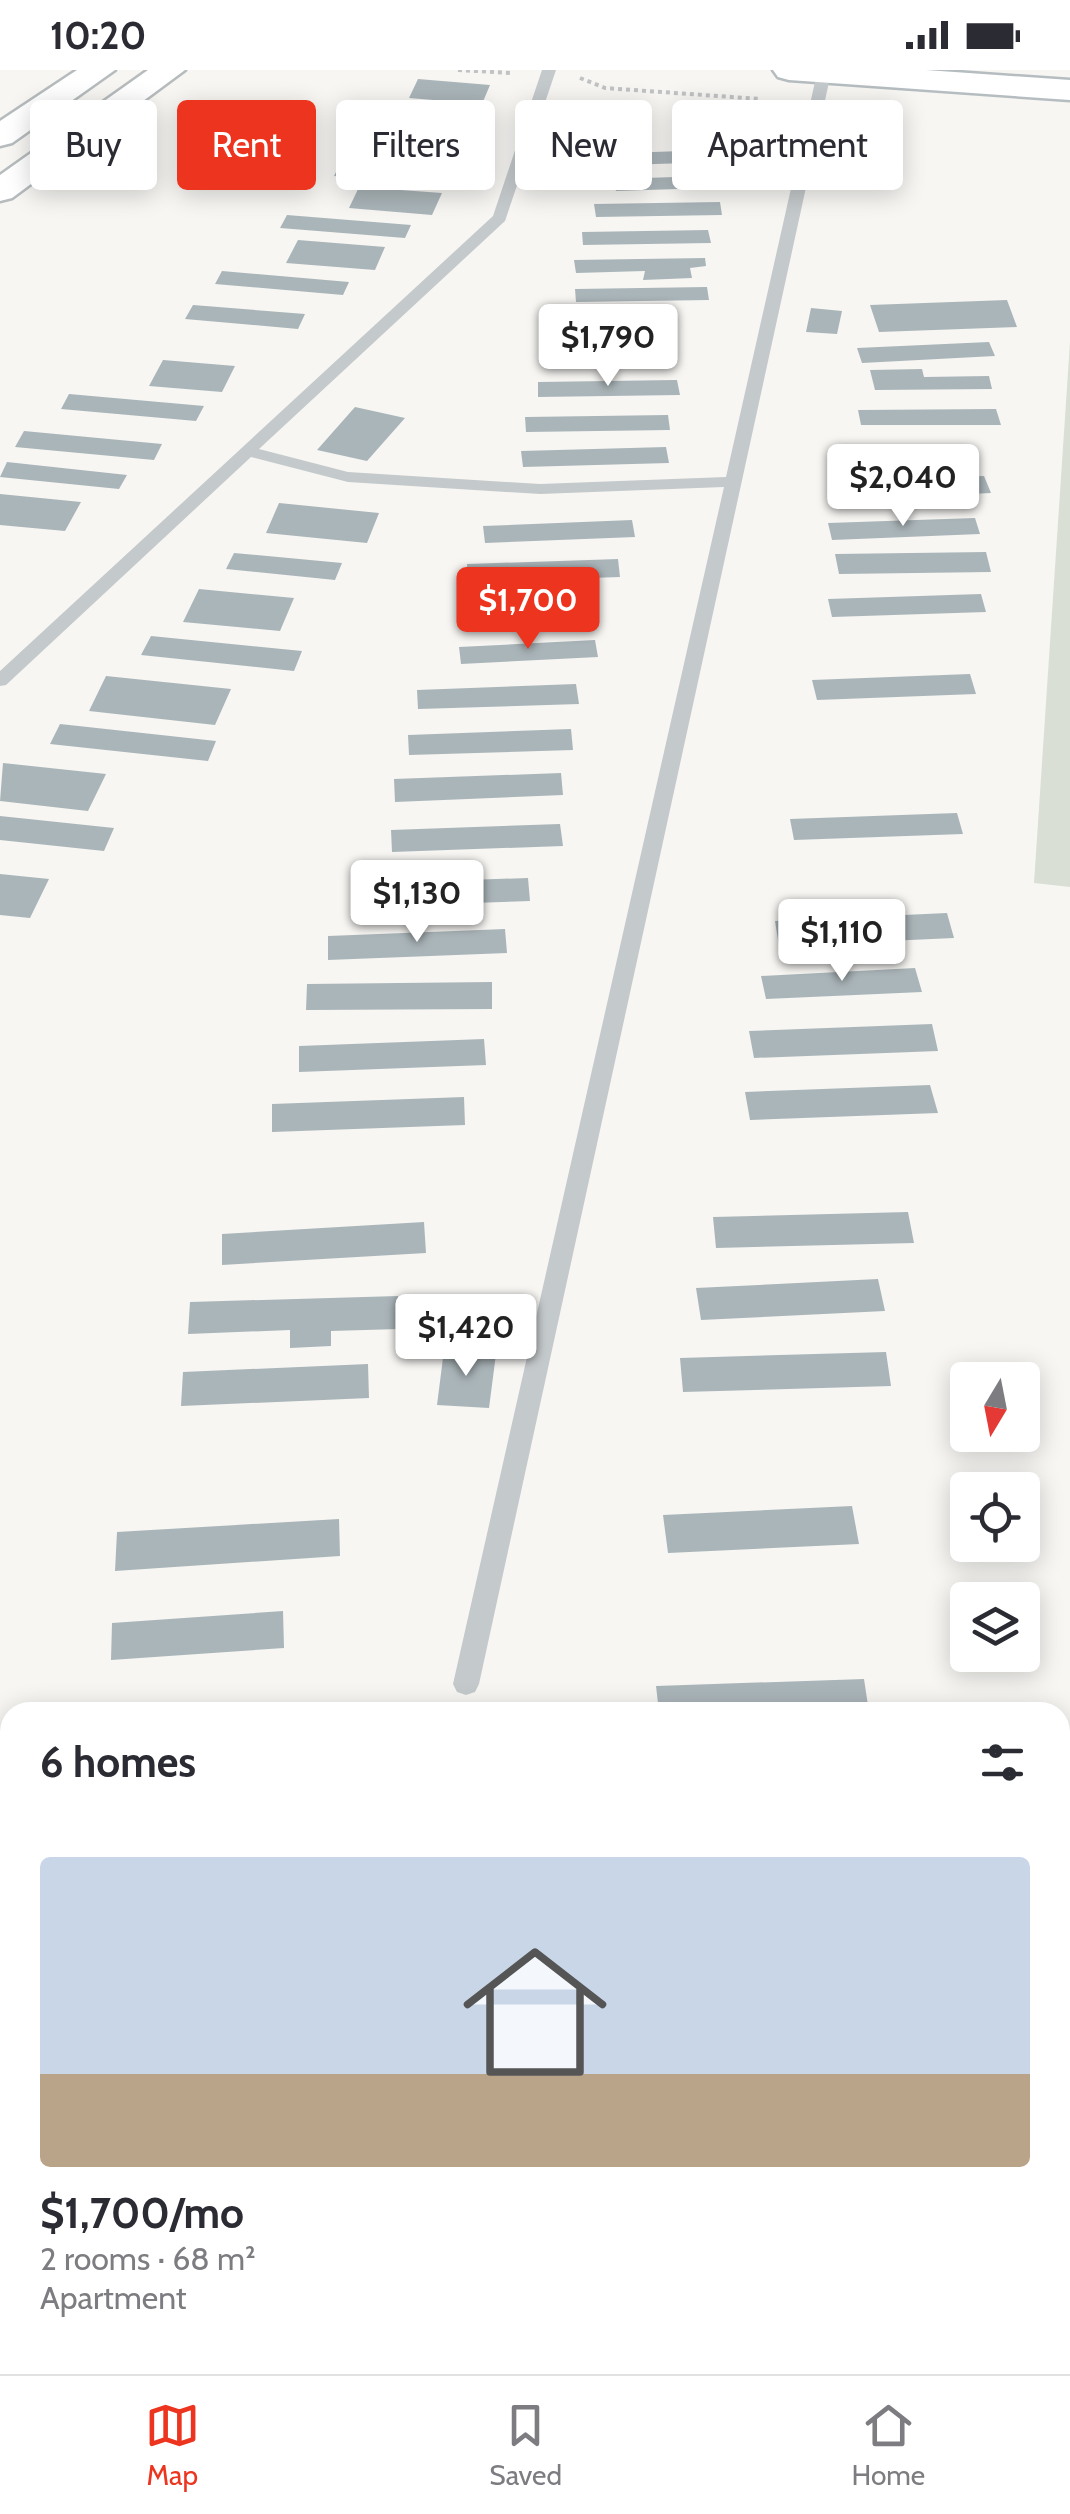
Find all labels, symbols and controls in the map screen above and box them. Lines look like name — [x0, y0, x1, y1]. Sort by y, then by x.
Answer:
text: 10:20 — [50, 12, 146, 59]
chip: Buy — [30, 100, 157, 190]
chip: Rent — [177, 100, 316, 190]
chip: Filters — [336, 100, 495, 190]
chip: New — [515, 100, 652, 190]
chip: Apartment — [672, 100, 903, 190]
pin: $1,790 — [527, 304, 689, 389]
text: $1,790 — [561, 317, 655, 356]
pin: $2,040 — [822, 444, 984, 529]
text: $2,040 — [849, 457, 957, 496]
pin: $1,700 — [447, 567, 609, 652]
text: $1,700 — [478, 580, 578, 619]
pin: $1,130 — [336, 860, 498, 945]
text: $1,130 — [373, 873, 461, 912]
pin: $1,110 — [761, 899, 923, 984]
text: $1,110 — [800, 912, 884, 951]
pin: $1,420 — [385, 1294, 547, 1379]
text: $1,420 — [417, 1307, 515, 1346]
north arrow — [950, 1362, 1040, 1452]
map controls — [950, 1362, 1040, 1672]
button: locate — [950, 1472, 1040, 1562]
button: layers — [950, 1582, 1040, 1672]
icon: filters — [975, 1735, 1030, 1790]
text: 6 homes — [40, 1736, 196, 1788]
icon: home — [445, 1922, 625, 2102]
text: $1,700/mo — [40, 2187, 244, 2239]
text: 2 rooms · 68 m² — [40, 2239, 256, 2278]
text: Apartment — [40, 2278, 187, 2317]
tab: Map — [145, 2398, 200, 2492]
tab: Saved — [489, 2398, 562, 2492]
tab: Home — [852, 2398, 925, 2492]

